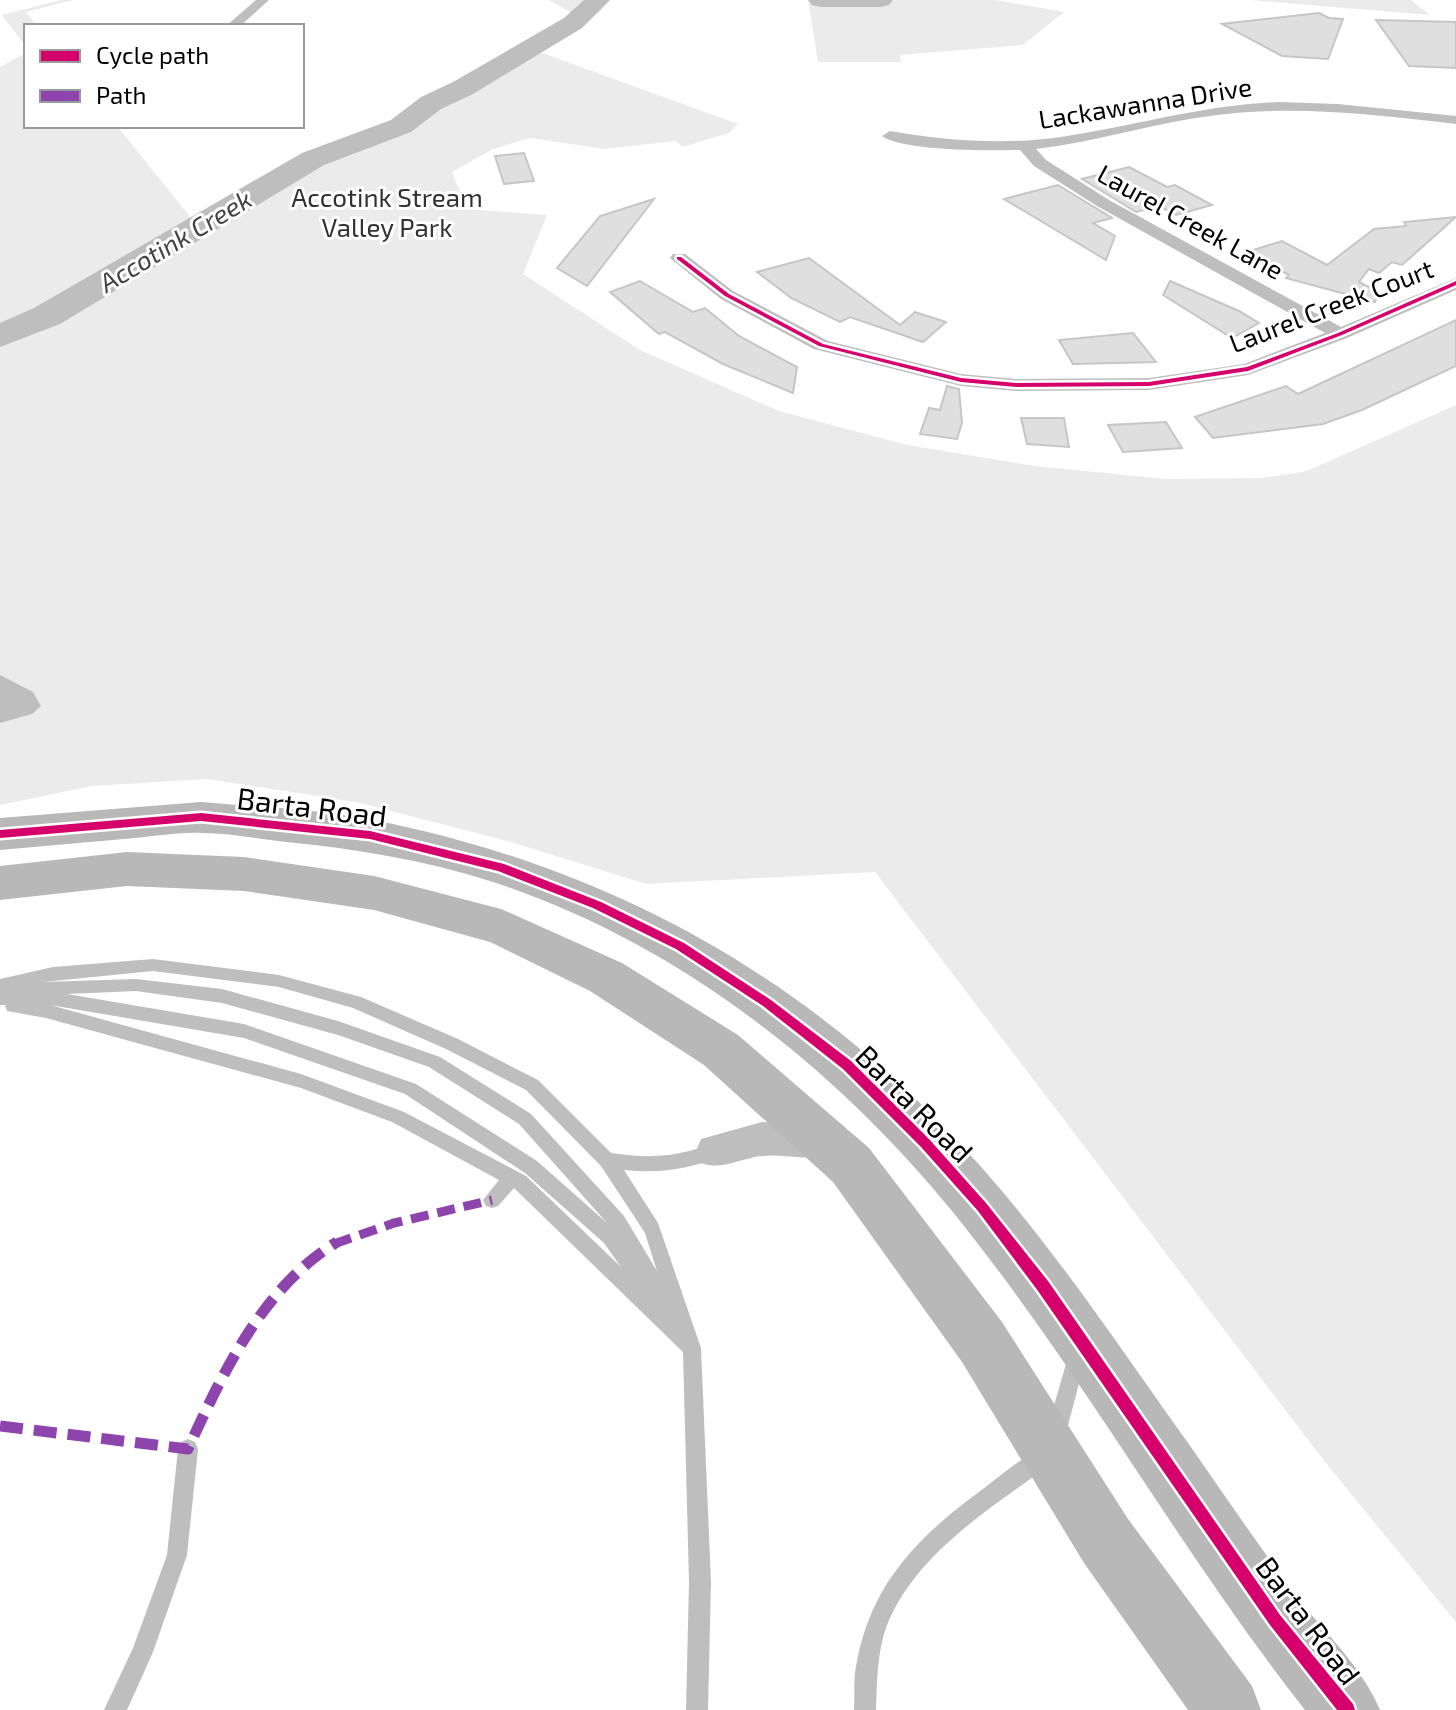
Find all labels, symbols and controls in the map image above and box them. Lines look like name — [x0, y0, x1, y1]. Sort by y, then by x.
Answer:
legend — [24, 24, 304, 128]
text: Cycle path — [96, 40, 209, 69]
street label: Lackawanna Drive — [1036, 70, 1254, 134]
text: Path — [96, 80, 146, 109]
street label: Laurel Creek Lane — [1093, 157, 1289, 285]
park label: Accotink Stream Valley Park — [291, 181, 483, 242]
water label: Accotink Creek — [92, 182, 257, 298]
street label: Laurel Creek Court — [1225, 252, 1437, 358]
street label: Barta Road — [235, 779, 389, 833]
street label: Barta Road — [849, 1037, 981, 1169]
street label: Barta Road — [1249, 1549, 1369, 1691]

